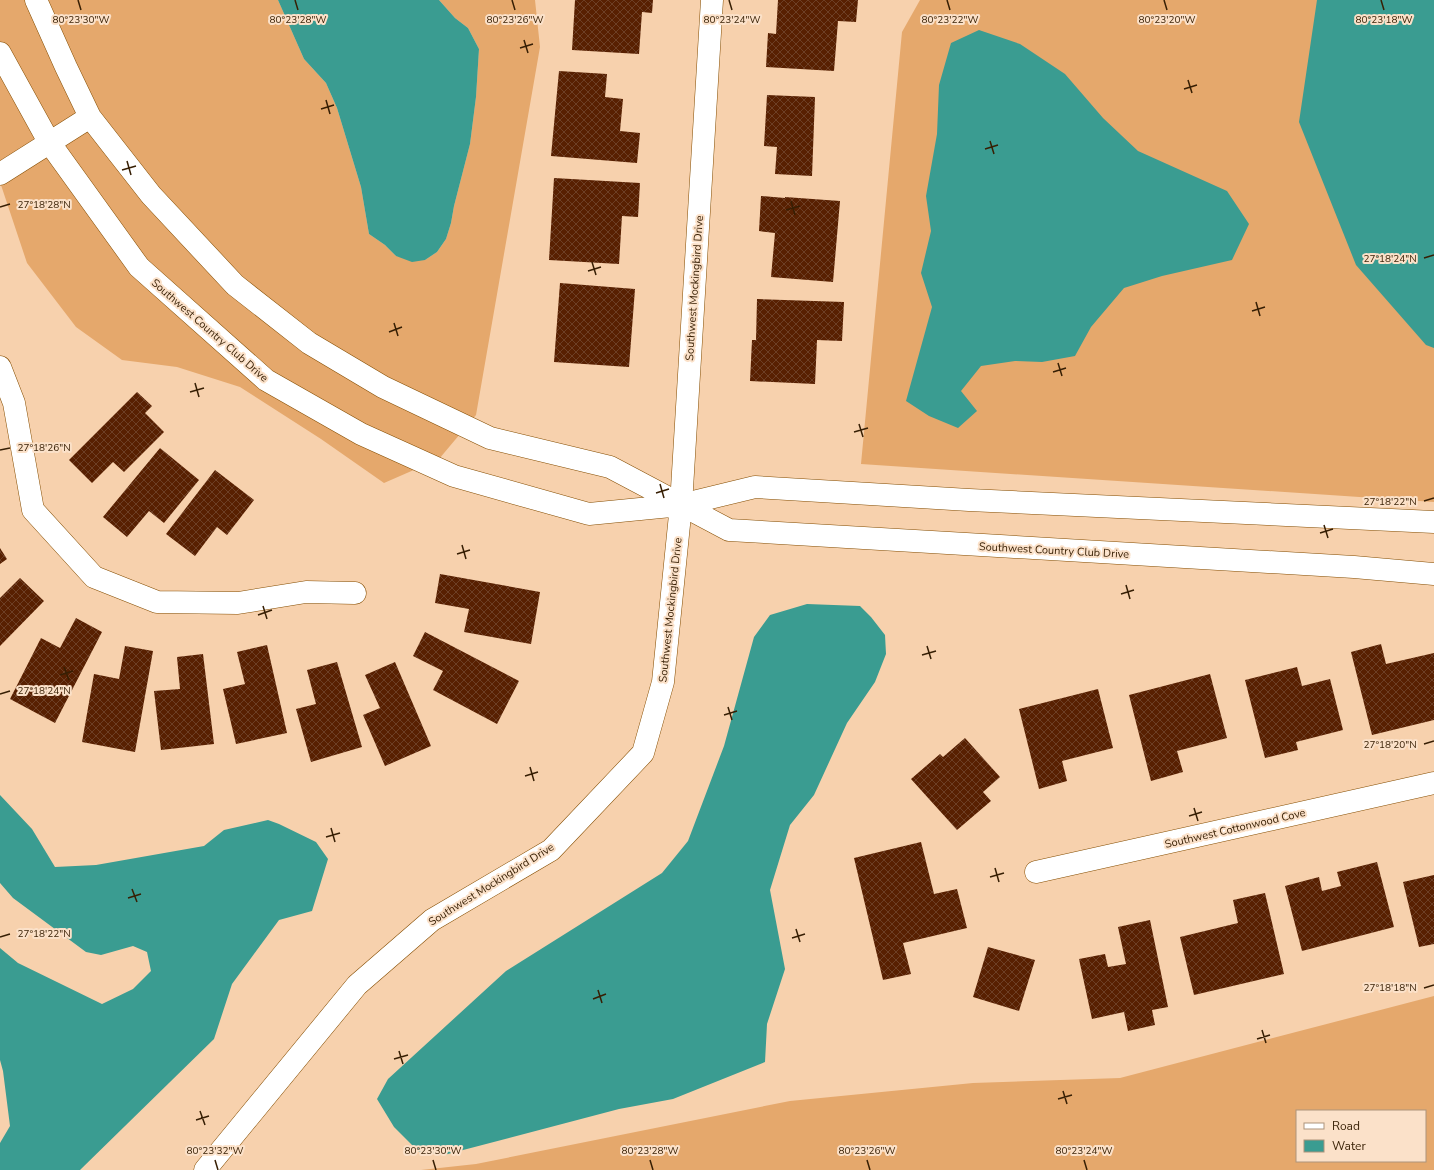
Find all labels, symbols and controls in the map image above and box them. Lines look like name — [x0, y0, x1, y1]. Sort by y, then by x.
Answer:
text: 80°23'30"W — [53, 13, 109, 27]
text: 80°23'28"W — [270, 13, 326, 27]
text: 80°23'26"W — [487, 13, 543, 27]
text: 80°23'24"W — [704, 13, 760, 27]
text: 80°23'22"W — [922, 13, 978, 27]
text: 80°23'20"W — [1139, 13, 1195, 27]
text: 80°23'18"W — [1356, 13, 1412, 27]
text: 27°18'28"N — [17, 198, 71, 212]
street label: Southwest Mockingbird Drive — [682, 215, 707, 361]
text: 27°18'24"N — [1363, 252, 1417, 266]
street label: Southwest Country Club Drive — [148, 275, 271, 385]
text: 27°18'26"N — [17, 441, 71, 455]
text: 27°18'22"N — [1363, 495, 1417, 509]
street label: Southwest Mockingbird Drive — [655, 537, 686, 683]
street label: Southwest Country Club Drive — [979, 539, 1130, 562]
text: 27°18'24"N — [17, 684, 71, 698]
text: 27°18'20"N — [1363, 738, 1417, 752]
street label: Southwest Cottonwood Cove — [1163, 805, 1307, 852]
street label: Southwest Mockingbird Drive — [426, 839, 557, 929]
text: 27°18'22"N — [17, 927, 71, 941]
text: 27°18'18"N — [1363, 981, 1417, 995]
legend — [1296, 1110, 1426, 1162]
text: Road — [1332, 1118, 1360, 1134]
text: Water — [1332, 1138, 1366, 1154]
text: 80°23'32"W — [187, 1144, 243, 1158]
text: 80°23'30"W — [405, 1144, 461, 1158]
text: 80°23'28"W — [622, 1144, 678, 1158]
text: 80°23'26"W — [839, 1144, 895, 1158]
text: 80°23'24"W — [1056, 1144, 1112, 1158]

